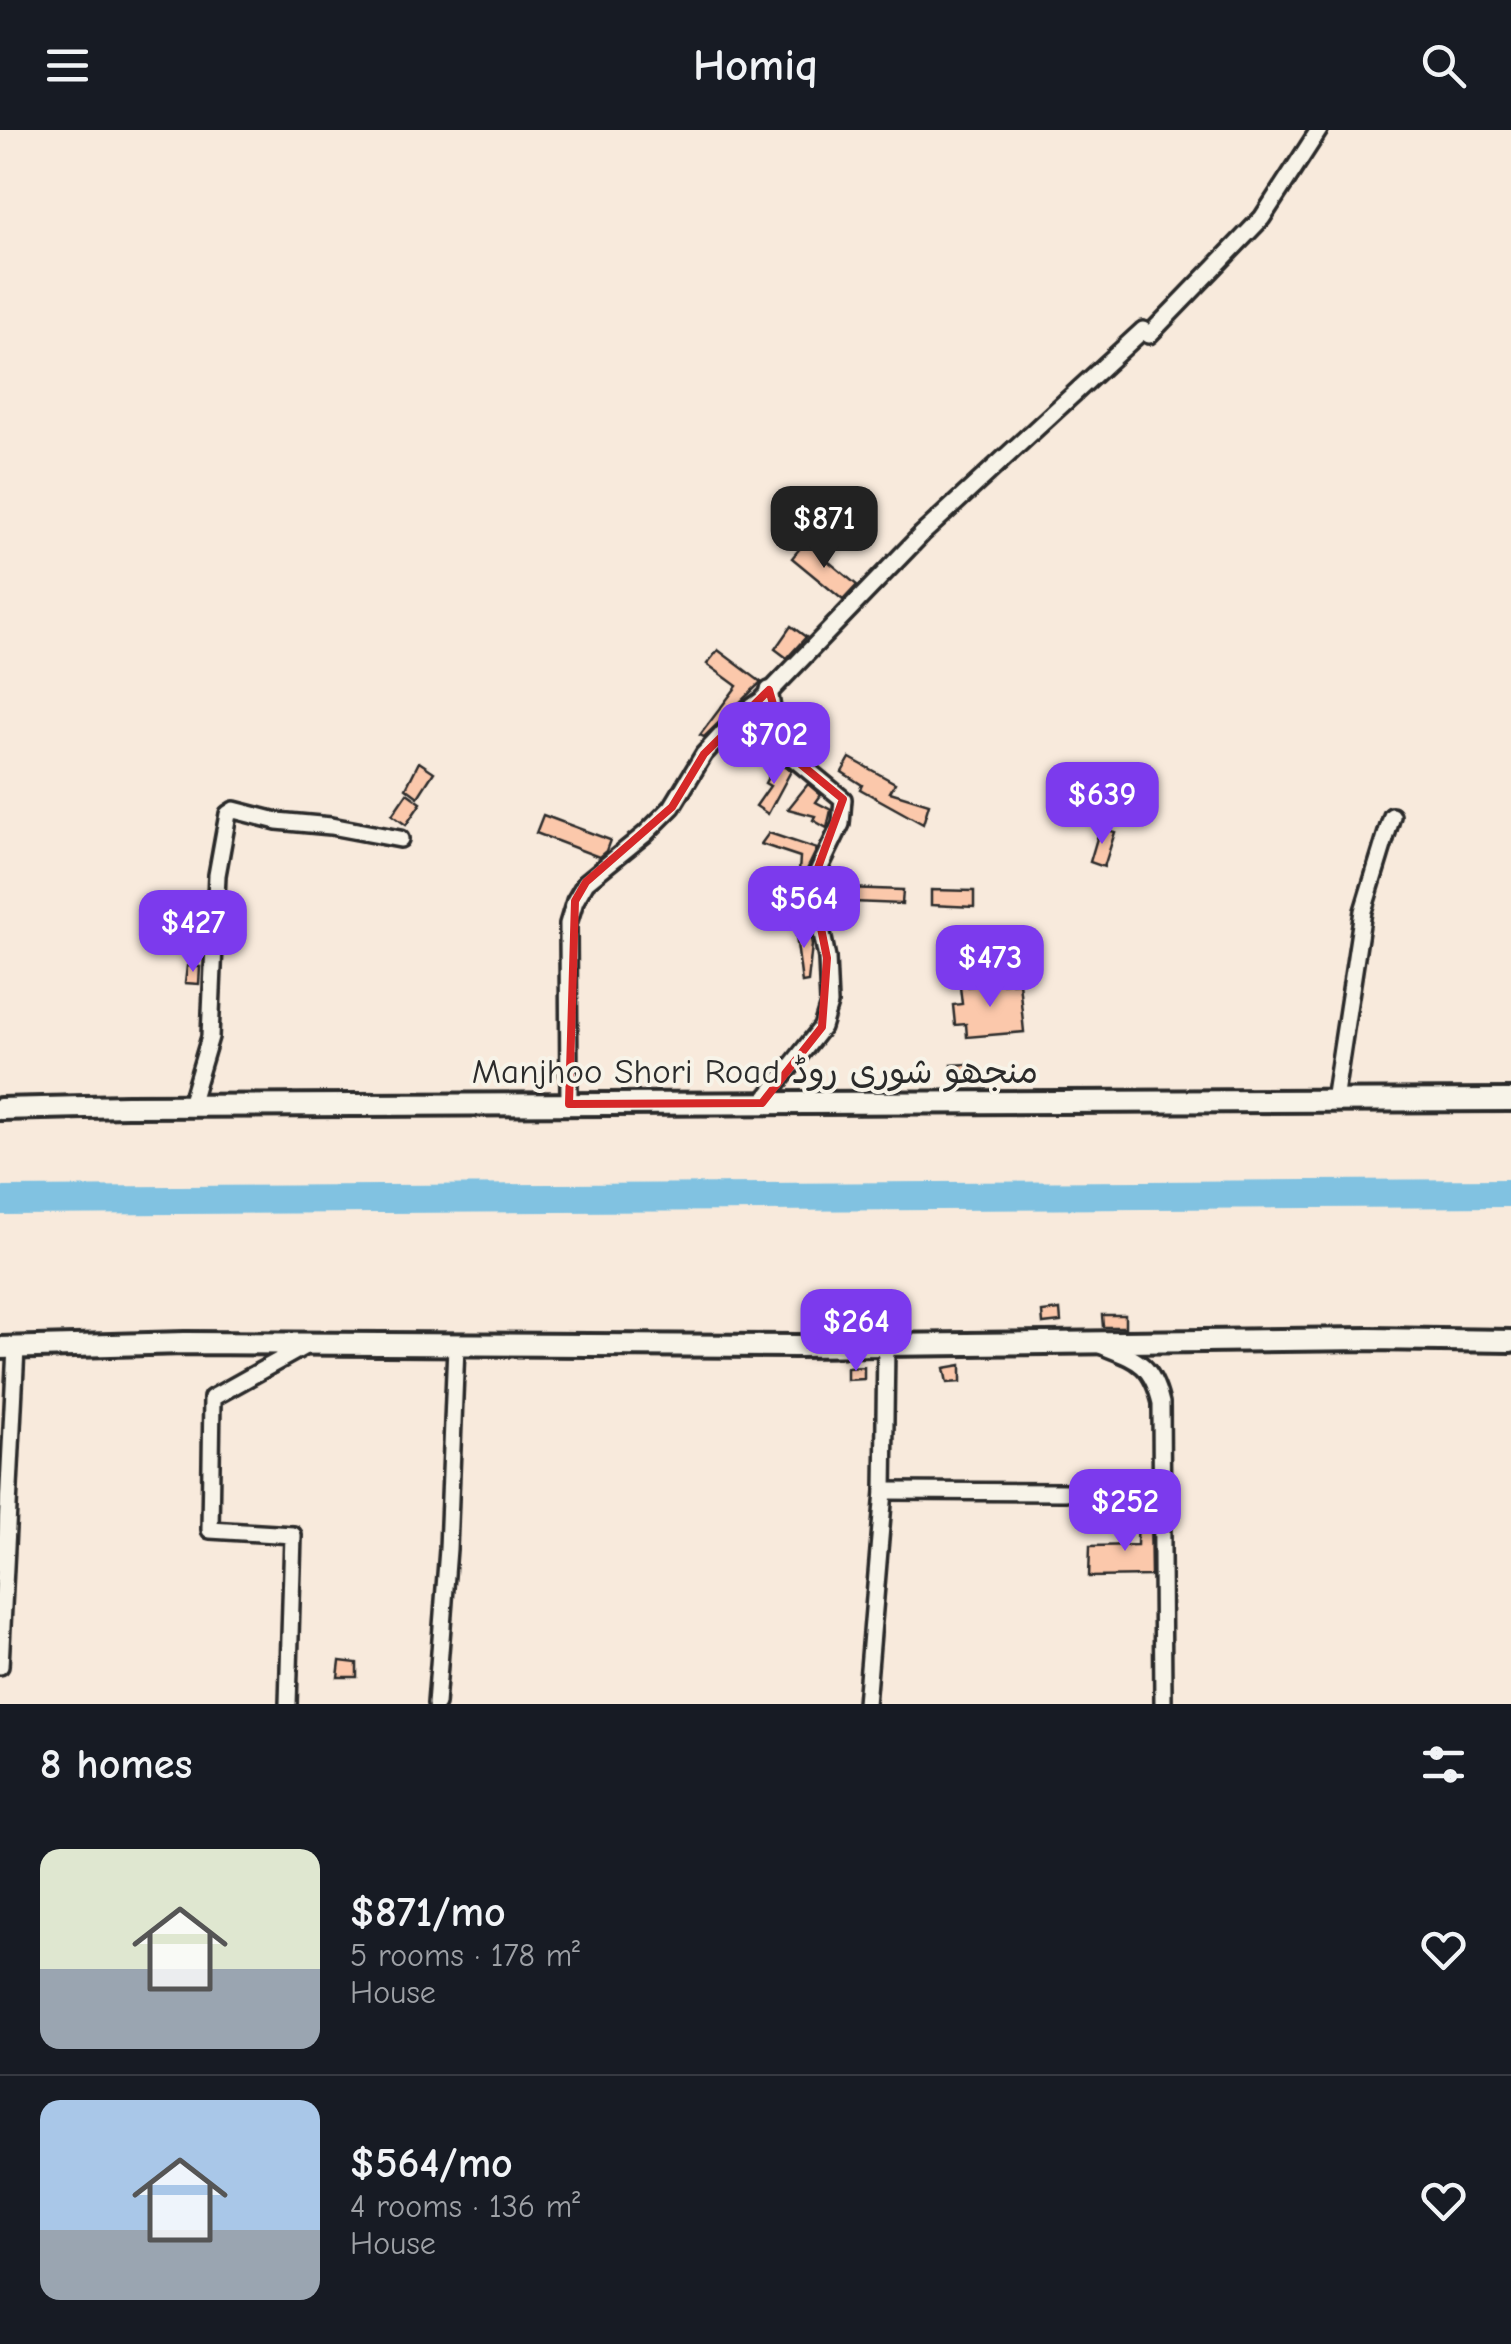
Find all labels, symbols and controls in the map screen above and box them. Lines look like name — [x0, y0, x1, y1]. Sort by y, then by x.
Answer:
icon: menu — [40, 38, 95, 93]
icon: search — [1416, 38, 1471, 93]
text: Homiq — [693, 39, 818, 91]
pin: $871 — [765, 486, 883, 571]
text: $871 — [793, 500, 855, 537]
pin: $702 — [715, 702, 833, 787]
text: $702 — [740, 716, 808, 753]
pin: $639 — [1043, 762, 1161, 847]
text: $639 — [1068, 776, 1136, 813]
pin: $564 — [745, 866, 863, 951]
text: $564 — [770, 880, 838, 917]
pin: $427 — [134, 890, 252, 975]
text: $427 — [161, 904, 225, 941]
pin: $473 — [931, 925, 1049, 1010]
text: $473 — [958, 939, 1022, 976]
street label: Manjhoo Shori Road منجھو شوری روڈ — [472, 1051, 1038, 1092]
pin: $264 — [797, 1289, 915, 1374]
text: $264 — [823, 1303, 889, 1340]
pin: $252 — [1066, 1469, 1184, 1554]
text: $252 — [1091, 1483, 1159, 1520]
icon: filters — [1416, 1737, 1471, 1792]
text: 8 homes — [40, 1740, 192, 1789]
text: $871/mo — [350, 1888, 506, 1937]
icon: home — [120, 1889, 240, 2009]
icon: heart — [1416, 1922, 1471, 1977]
text: 5 rooms · 178 m² — [350, 1937, 580, 1974]
text: House — [350, 1974, 436, 2011]
text: $564/mo — [350, 2139, 513, 2188]
icon: home — [120, 2140, 240, 2260]
icon: heart — [1416, 2173, 1471, 2228]
text: 4 rooms · 136 m² — [350, 2188, 580, 2225]
text: House — [350, 2225, 436, 2262]

